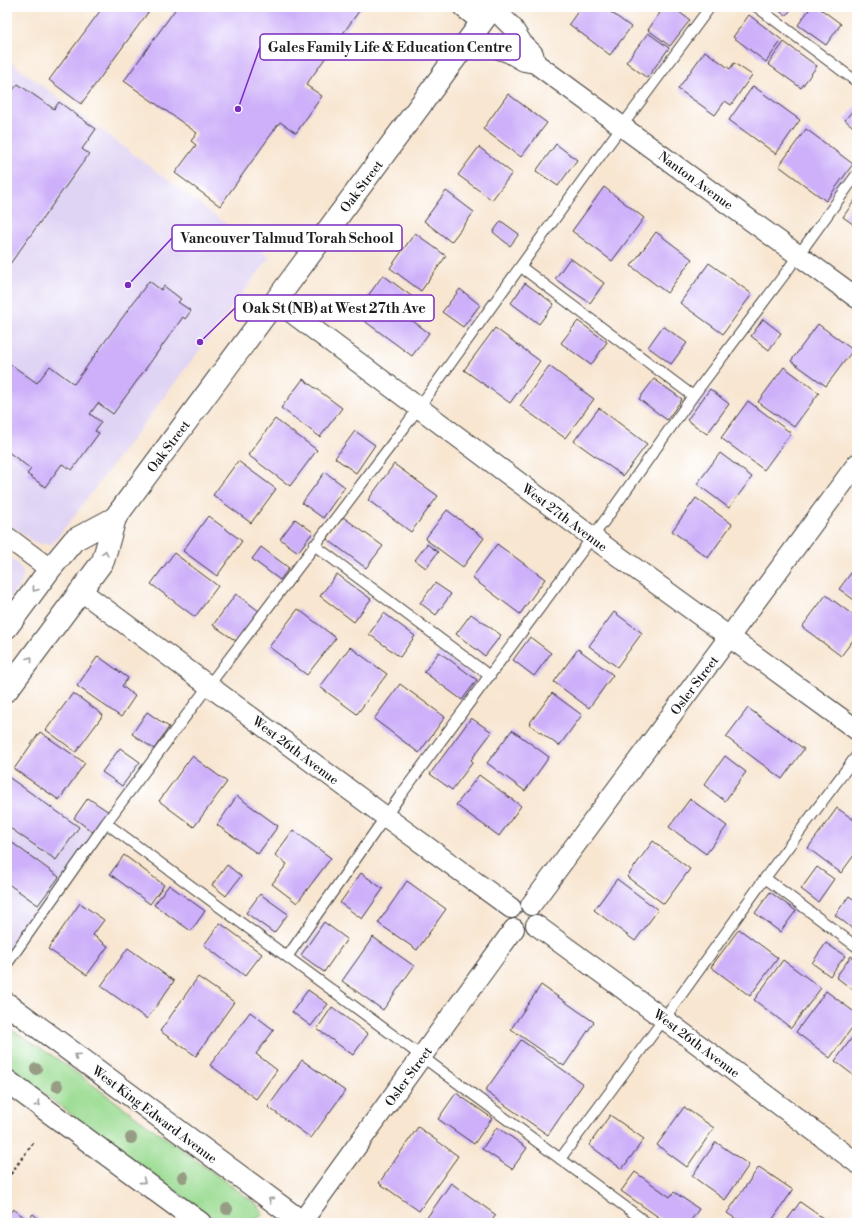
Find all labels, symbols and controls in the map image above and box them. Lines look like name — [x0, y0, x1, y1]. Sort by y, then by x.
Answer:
callout: Gales Family Life & Education Centre — [260, 34, 520, 60]
text: Gales Family Life & Education Centre — [268, 39, 513, 57]
street label: Nanton Avenue — [655, 148, 736, 214]
street label: Oak Street — [337, 157, 387, 216]
callout: Vancouver Talmud Torah School — [172, 225, 402, 251]
text: Vancouver Talmud Torah School — [179, 230, 394, 248]
callout: Oak St (NB) at West 27th Ave — [235, 295, 434, 321]
text: Oak St (NB) at West 27th Ave — [242, 300, 426, 318]
street label: Oak Street — [144, 417, 194, 476]
street label: West 27th Avenue — [518, 480, 611, 555]
one-way arrow — [100, 550, 109, 557]
one-way arrow — [32, 585, 40, 592]
street label: Osler Street — [667, 653, 722, 718]
one-way arrow — [25, 656, 33, 663]
street label: West 26th Avenue — [248, 713, 342, 789]
street label: West 26th Avenue — [649, 1006, 743, 1082]
street label: Osler Street — [382, 1043, 436, 1110]
one-way arrow — [74, 1054, 81, 1061]
street label: West King Edward Avenue — [88, 1062, 220, 1167]
one-way arrow — [34, 1099, 41, 1106]
one-way arrow — [139, 1176, 146, 1184]
one-way arrow — [269, 1198, 276, 1205]

